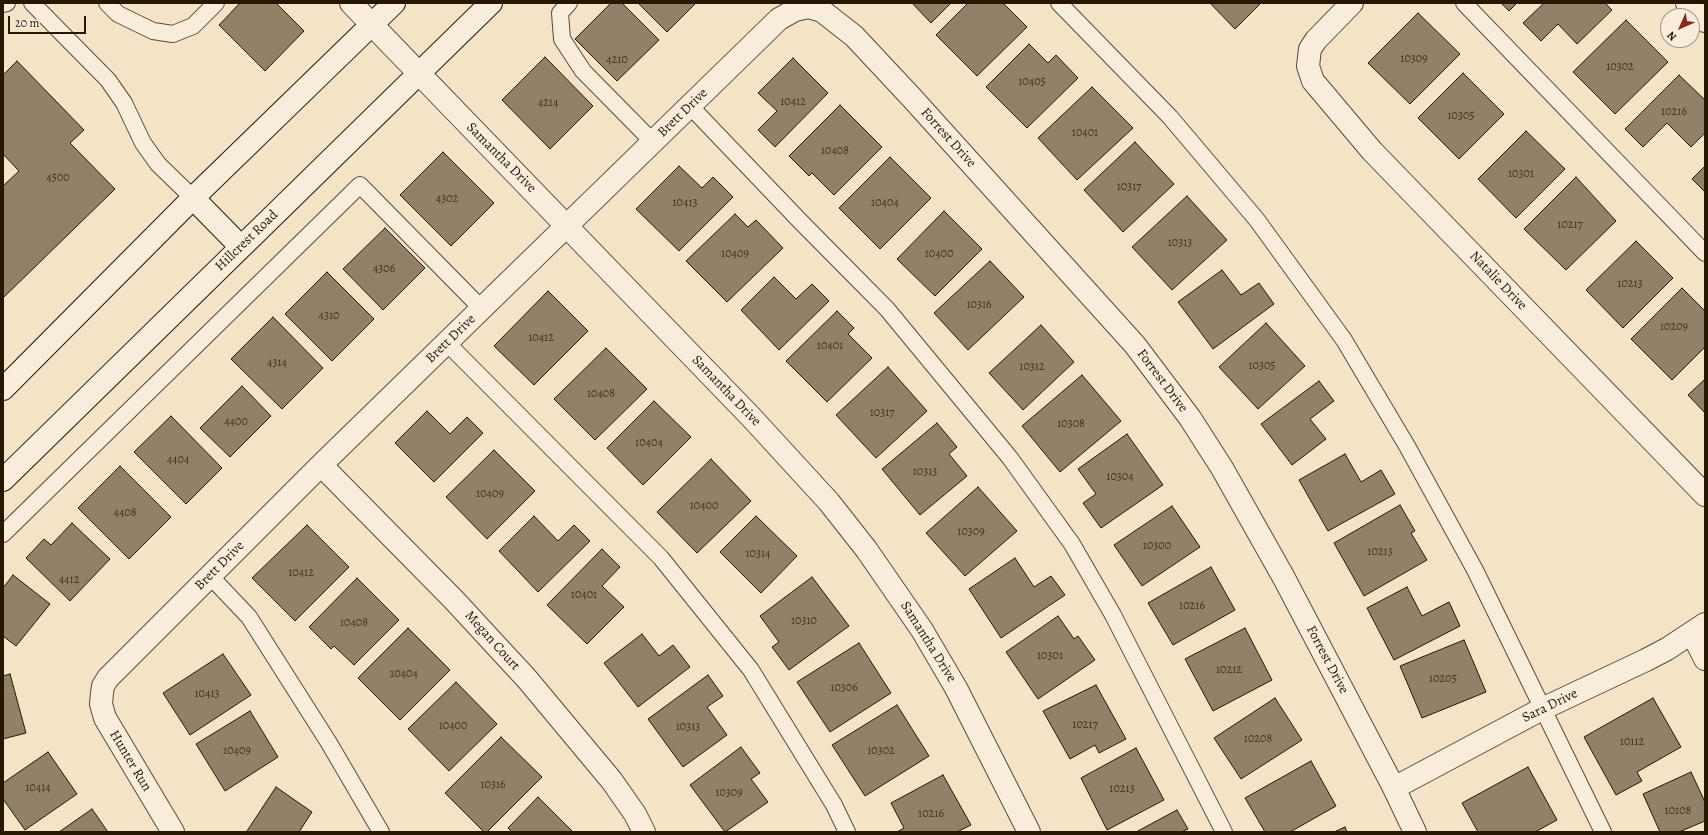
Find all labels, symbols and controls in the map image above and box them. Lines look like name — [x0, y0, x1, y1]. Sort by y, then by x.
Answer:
scale bar — [10, 8, 88, 34]
north arrow — [1660, 8, 1700, 48]
text: 20 m — [15, 15, 39, 31]
text: N — [1664, 28, 1680, 44]
house number: 10309 — [1400, 52, 1428, 66]
house number: 4210 — [606, 53, 628, 67]
house number: 10302 — [1606, 60, 1634, 74]
house number: 10405 — [1018, 75, 1046, 89]
street label: Brett Drive — [654, 85, 712, 141]
house number: 10412 — [780, 95, 806, 109]
house number: 4214 — [538, 96, 558, 110]
street label: Forrest Drive — [917, 105, 979, 171]
house number: 10216 — [1661, 105, 1687, 119]
house number: 10305 — [1447, 109, 1475, 123]
street label: Samantha Drive — [462, 119, 540, 197]
house number: 10401 — [1072, 126, 1098, 140]
house number: 10408 — [821, 144, 849, 158]
house number: 10301 — [1508, 167, 1534, 181]
house number: 4500 — [46, 171, 70, 185]
house number: 10317 — [1117, 180, 1141, 194]
house number: 4302 — [436, 192, 458, 206]
house number: 10413 — [672, 196, 698, 210]
house number: 10404 — [871, 196, 899, 210]
street label: Hillcrest Road — [212, 207, 282, 275]
house number: 10217 — [1557, 218, 1583, 232]
house number: 10313 — [1168, 236, 1192, 250]
house number: 10409 — [721, 247, 749, 261]
house number: 10400 — [925, 247, 953, 261]
street label: Natalie Drive — [1466, 248, 1530, 314]
house number: 4306 — [373, 262, 395, 276]
house number: 10213 — [1617, 277, 1643, 291]
house number: 10316 — [966, 298, 992, 312]
house number: 4310 — [319, 309, 339, 323]
street label: Brett Drive — [422, 311, 480, 367]
house number: 10209 — [1660, 320, 1688, 334]
house number: 10412 — [528, 331, 554, 345]
house number: 10401 — [817, 339, 843, 353]
street label: Forrest Drive — [1133, 346, 1191, 416]
street label: Samantha Drive — [688, 352, 764, 430]
house number: 4314 — [267, 356, 287, 370]
house number: 10305 — [1248, 359, 1276, 373]
house number: 10312 — [1019, 360, 1045, 374]
house number: 10408 — [587, 387, 615, 401]
house number: 10317 — [870, 406, 894, 420]
house number: 4400 — [224, 415, 248, 429]
house number: 10308 — [1057, 417, 1085, 431]
house number: 10404 — [635, 436, 663, 450]
house number: 4404 — [167, 453, 189, 467]
house number: 10313 — [913, 465, 937, 479]
house number: 10304 — [1106, 470, 1134, 484]
house number: 10409 — [476, 487, 504, 501]
house number: 10400 — [690, 499, 718, 513]
house number: 4408 — [113, 506, 137, 520]
house number: 10309 — [957, 525, 985, 539]
street label: Brett Drive — [192, 538, 248, 594]
house number: 10300 — [1143, 539, 1171, 553]
house number: 10213 — [1367, 545, 1393, 559]
house number: 10314 — [745, 547, 771, 561]
house number: 10412 — [288, 566, 314, 580]
house number: 4412 — [59, 573, 79, 587]
house number: 10401 — [571, 588, 597, 602]
street label: Samantha Drive — [896, 598, 960, 686]
house number: 10216 — [1179, 599, 1205, 613]
street label: Megan Court — [461, 608, 523, 674]
house number: 10310 — [791, 614, 817, 628]
house number: 10408 — [340, 616, 368, 630]
street label: Forrest Drive — [1302, 623, 1352, 697]
house number: 10301 — [1037, 649, 1063, 663]
house number: 10212 — [1216, 663, 1242, 677]
house number: 10404 — [390, 667, 418, 681]
house number: 10205 — [1429, 672, 1457, 686]
house number: 10306 — [830, 681, 858, 695]
street label: Sara Drive — [1520, 685, 1580, 727]
house number: 10413 — [194, 687, 220, 701]
house number: 10217 — [1072, 718, 1098, 732]
house number: 10400 — [439, 719, 467, 733]
house number: 10313 — [676, 720, 700, 734]
street label: Hunter Run — [105, 727, 155, 795]
house number: 10208 — [1244, 732, 1272, 746]
house number: 10112 — [1620, 735, 1644, 749]
house number: 10409 — [223, 744, 251, 758]
house number: 10302 — [867, 744, 895, 758]
house number: 10316 — [480, 778, 506, 792]
house number: 10414 — [25, 781, 51, 795]
house number: 10213 — [1109, 782, 1135, 796]
house number: 10309 — [715, 786, 743, 800]
house number: 10108 — [1665, 804, 1691, 818]
house number: 10216 — [918, 807, 944, 821]

